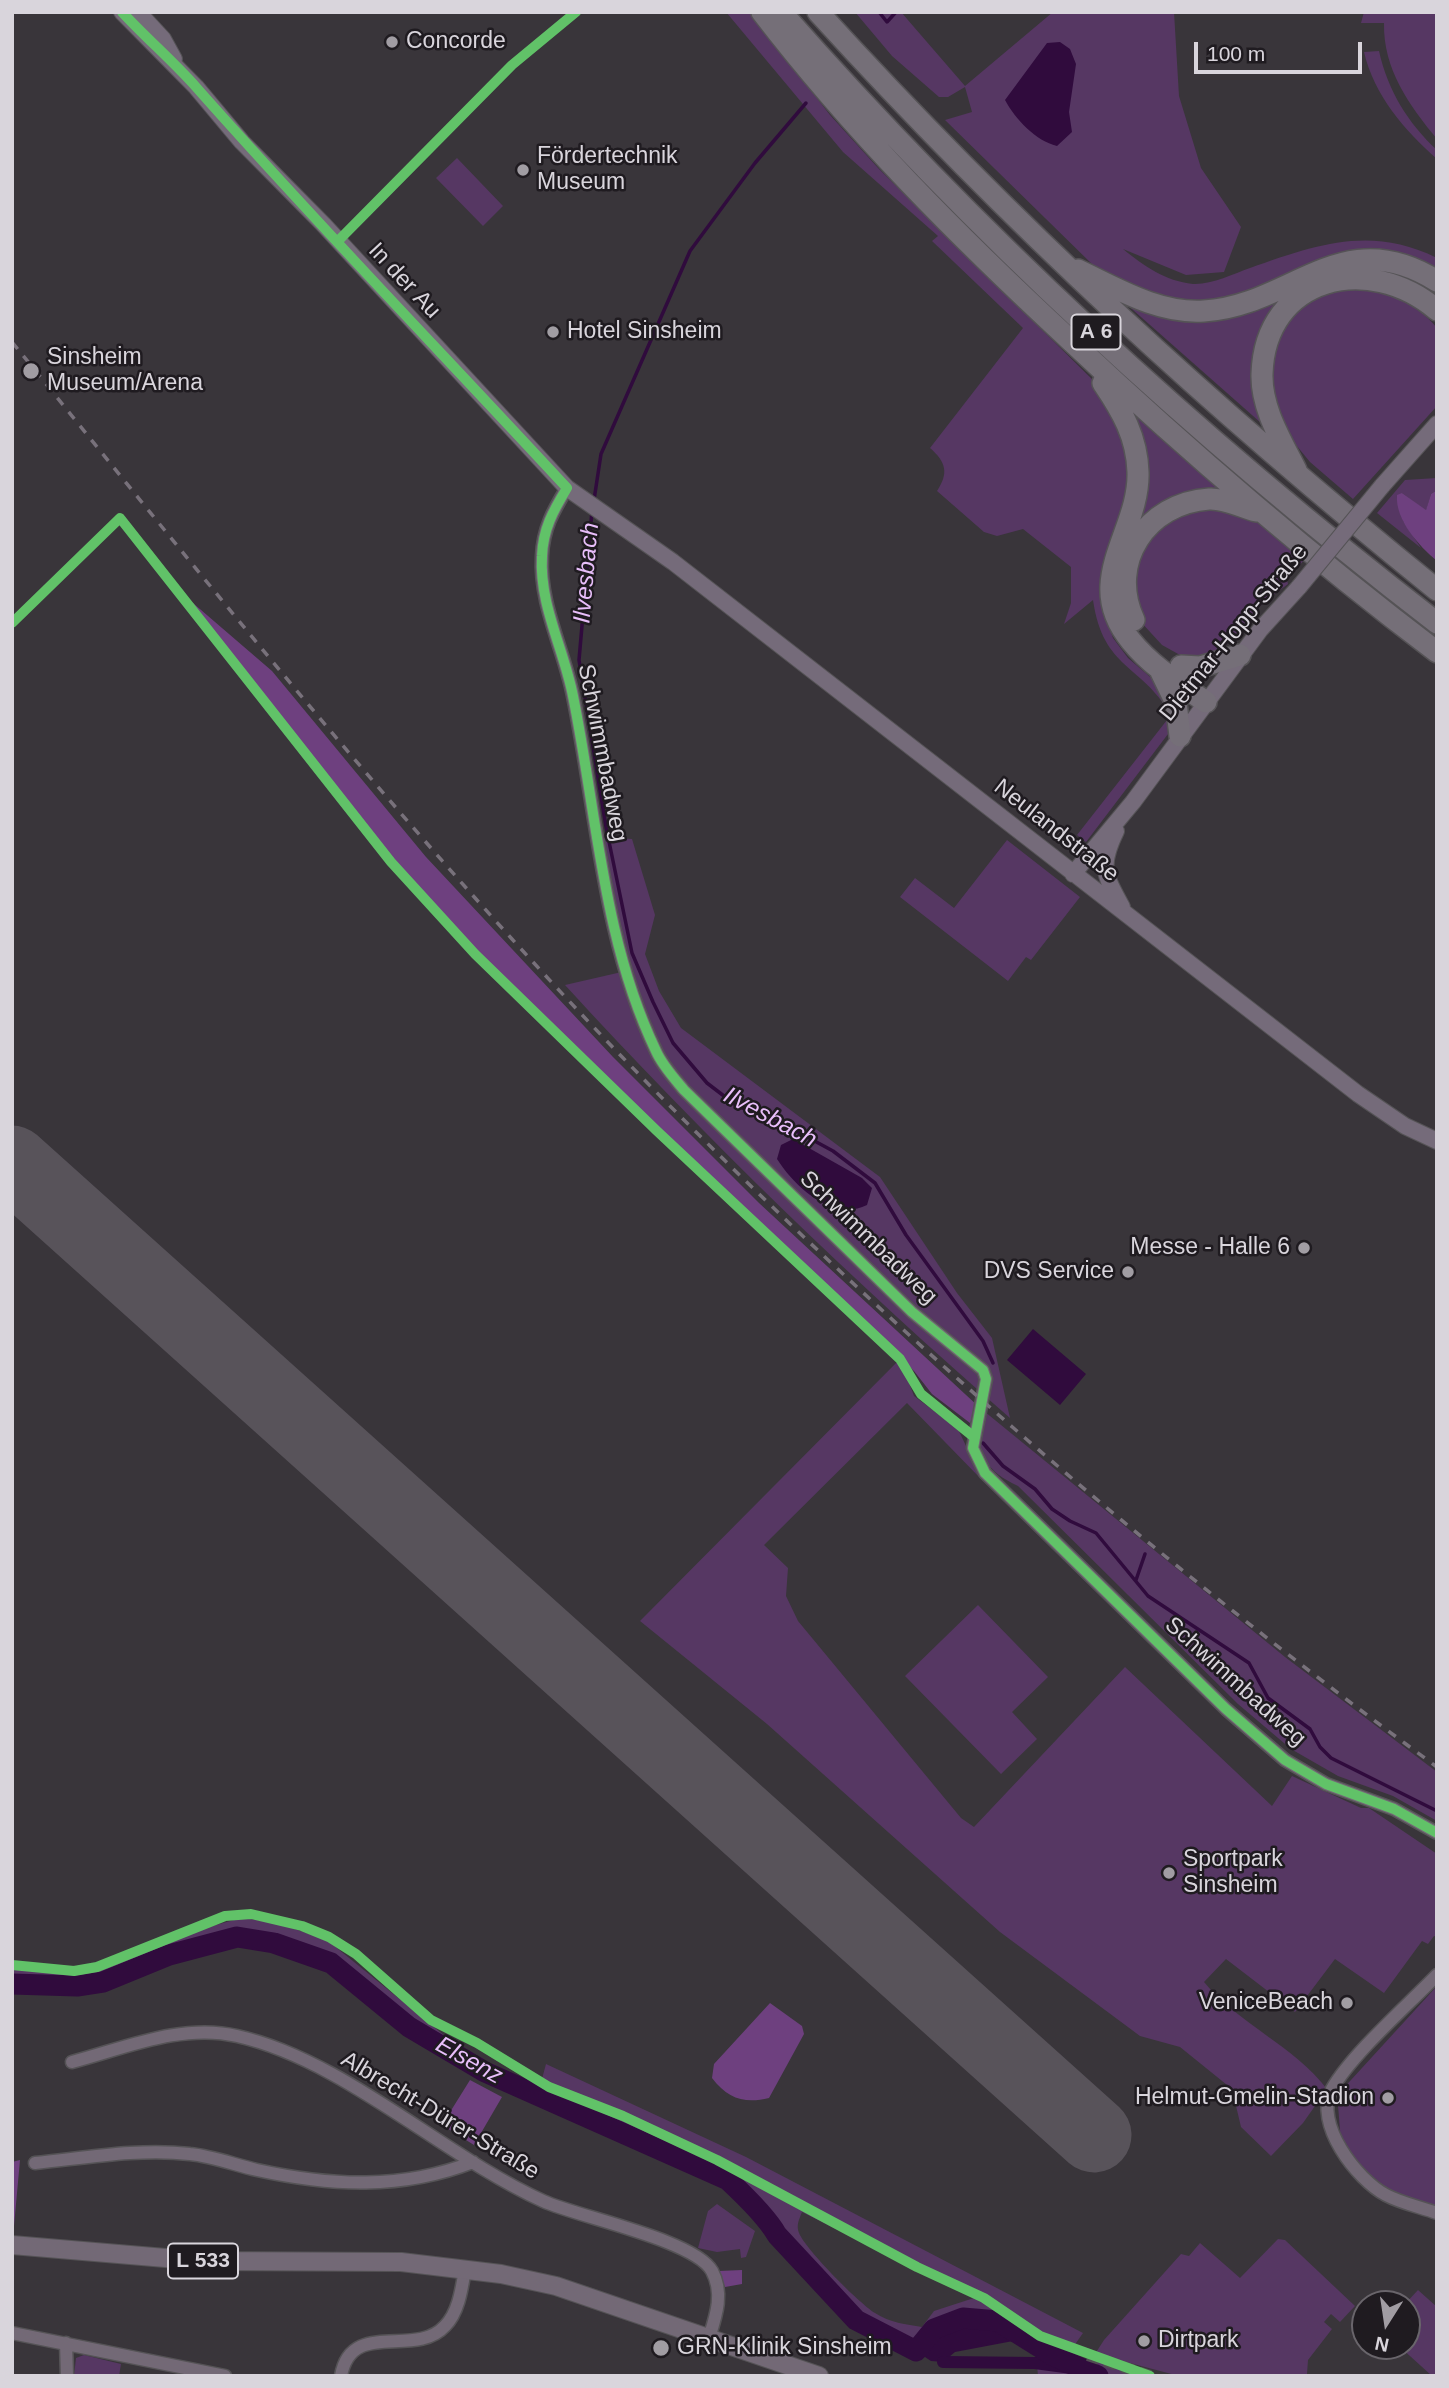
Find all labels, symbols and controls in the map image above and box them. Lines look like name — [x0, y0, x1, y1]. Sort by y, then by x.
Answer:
place label: Concorde — [406, 28, 506, 56]
scale bar — [1197, 28, 1365, 72]
marker: Concorde — [384, 34, 400, 50]
text: 100 m — [1207, 42, 1265, 65]
place label: Fördertechnik Museum — [537, 143, 678, 197]
marker: Fördertechnik Museum — [515, 162, 531, 178]
street label: In der Au — [362, 237, 446, 325]
road number: A 6 — [1072, 314, 1120, 350]
place label: Hotel Sinsheim — [567, 318, 722, 346]
marker: Hotel Sinsheim — [545, 324, 561, 340]
place label: Sinsheim Museum/Arena — [47, 344, 203, 398]
marker: Sinsheim Museum/Arena — [21, 361, 41, 381]
water label: Ilvesbach — [568, 521, 606, 625]
street label: Dietmar-Hopp-Straße — [1154, 539, 1314, 727]
street label: Schwimmbadweg — [571, 662, 633, 844]
street label: Neulandstraße — [988, 774, 1124, 888]
water label: Ilvesbach — [718, 1081, 822, 1155]
street label: Schwimmbadweg — [794, 1165, 942, 1311]
place label: Messe - Halle 6 — [1130, 1234, 1290, 1262]
marker: Messe - Halle 6 — [1296, 1240, 1312, 1256]
place label: DVS Service — [984, 1258, 1114, 1286]
marker: DVS Service — [1120, 1264, 1136, 1280]
street label: Schwimmbadweg — [1159, 1611, 1311, 1753]
place label: Sportpark Sinsheim — [1183, 1846, 1283, 1900]
marker: Sportpark Sinsheim — [1161, 1865, 1177, 1881]
place label: VeniceBeach — [1199, 1989, 1333, 2017]
marker: VeniceBeach — [1339, 1995, 1355, 2011]
water label: Elsenz — [431, 2031, 507, 2091]
street label: Albrecht-Dürer-Straße — [336, 2046, 544, 2186]
place label: Helmut-Gmelin-Stadion — [1135, 2084, 1374, 2112]
marker: Helmut-Gmelin-Stadion — [1380, 2090, 1396, 2106]
road number: L 533 — [168, 2244, 238, 2278]
north arrow — [1351, 2290, 1421, 2360]
place label: Dirtpark — [1158, 2327, 1239, 2355]
text: N — [1373, 2332, 1391, 2356]
marker: Dirtpark — [1136, 2333, 1152, 2349]
place label: GRN-Klinik Sinsheim — [677, 2334, 892, 2362]
marker: GRN-Klinik Sinsheim — [651, 2338, 671, 2358]

